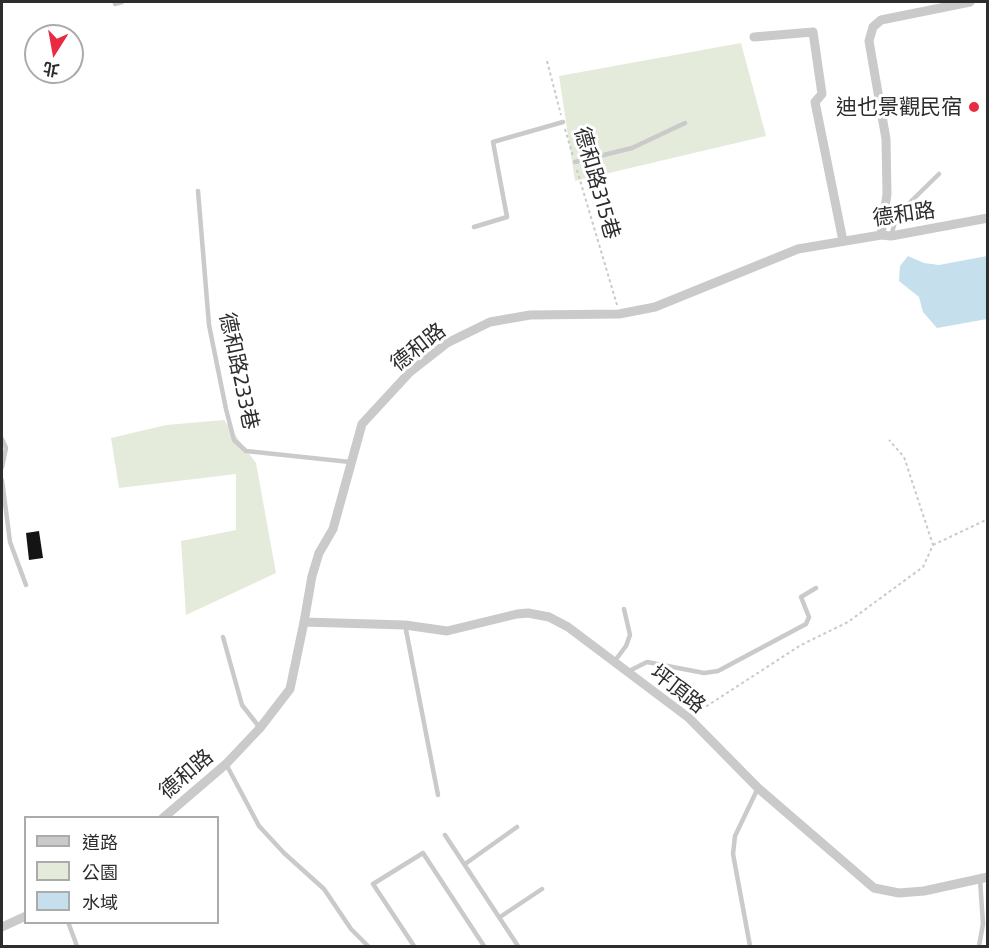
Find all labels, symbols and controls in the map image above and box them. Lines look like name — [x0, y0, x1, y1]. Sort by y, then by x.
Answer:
north arrow — [24, 24, 84, 84]
text: 北 — [41, 59, 61, 81]
place label: 迪也景觀民宿 — [836, 94, 962, 120]
marker: 迪也景觀民宿 — [967, 100, 981, 114]
street label: 德和路315巷 — [569, 124, 625, 242]
street label: 德和路 — [871, 197, 937, 231]
street label: 德和路233巷 — [214, 310, 264, 432]
street label: 德和路 — [385, 318, 451, 376]
street label: 坪頂路 — [645, 660, 711, 718]
street label: 德和路 — [154, 744, 218, 804]
legend — [24, 816, 219, 924]
text: 道路 — [82, 831, 118, 853]
text: 公園 — [82, 861, 118, 883]
text: 水域 — [82, 891, 118, 913]

